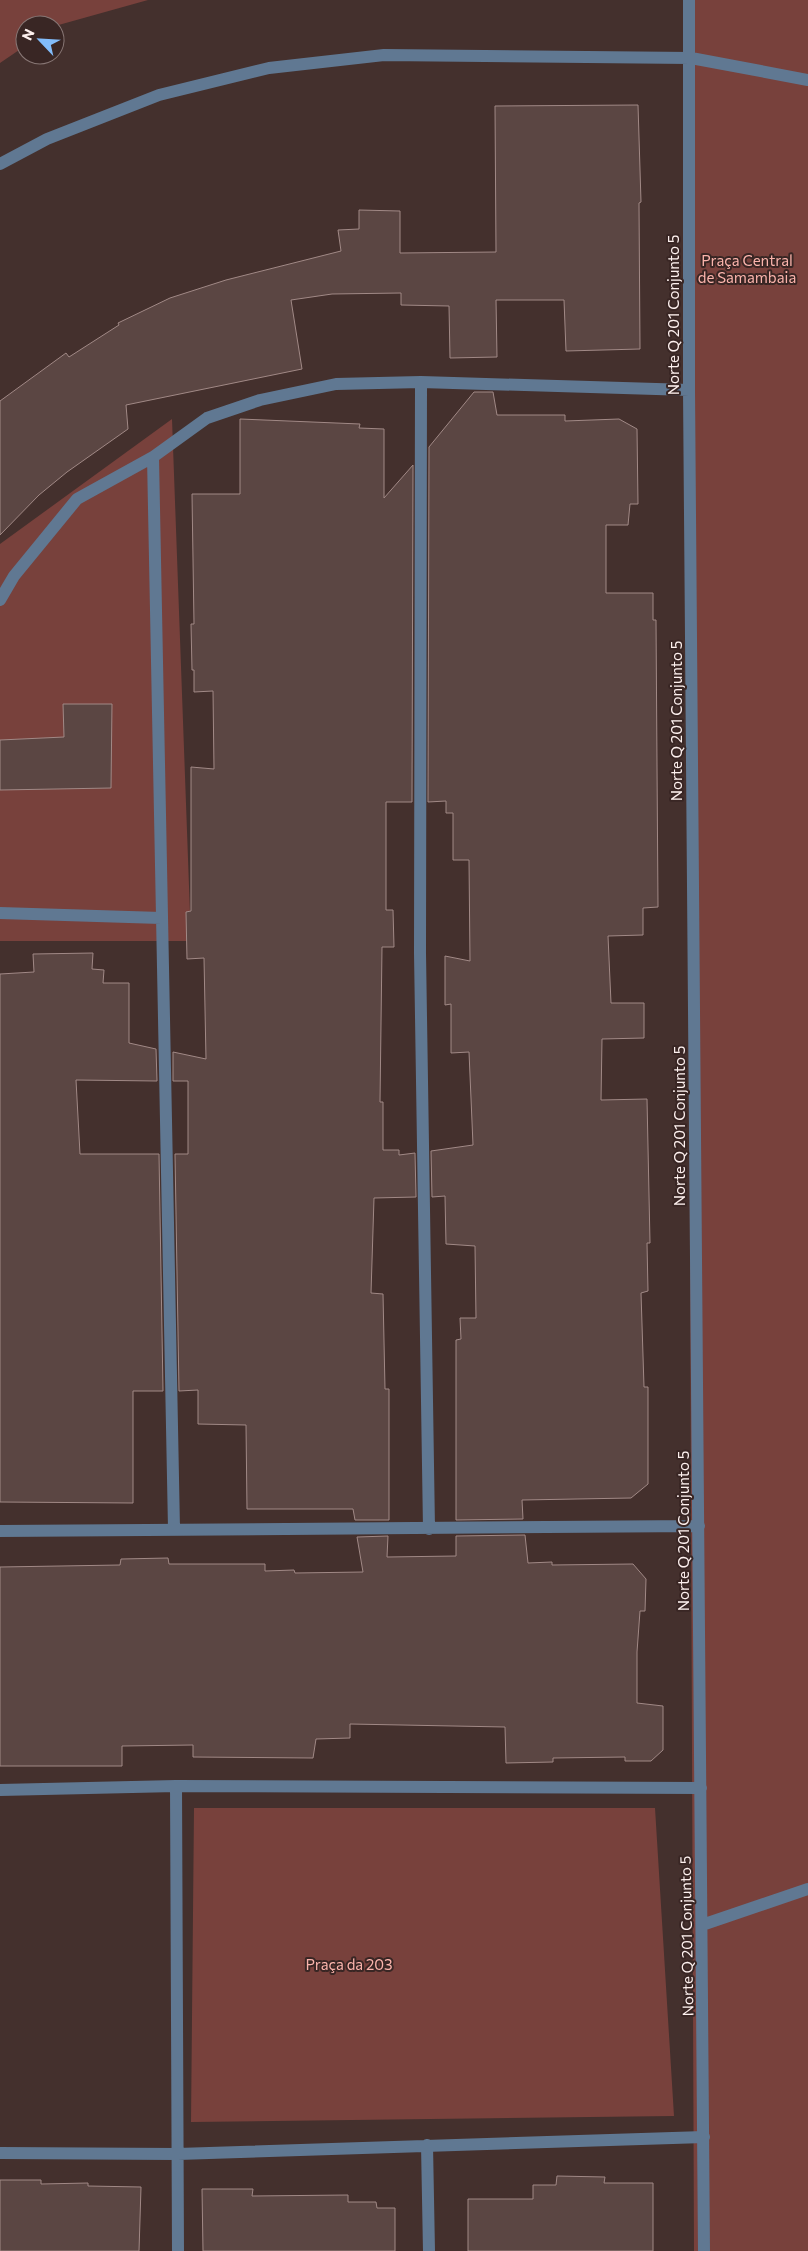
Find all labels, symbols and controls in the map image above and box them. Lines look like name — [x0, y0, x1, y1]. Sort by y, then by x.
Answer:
north arrow — [15, 15, 65, 65]
text: N — [18, 26, 38, 43]
street label: Norte Q 201 Conjunto 5 — [664, 235, 682, 395]
park label: Praça Central de Samambaia — [698, 251, 796, 286]
street label: Norte Q 201 Conjunto 5 — [667, 641, 685, 801]
street label: Norte Q 201 Conjunto 5 — [670, 1046, 688, 1206]
street label: Norte Q 201 Conjunto 5 — [674, 1451, 692, 1611]
street label: Norte Q 201 Conjunto 5 — [676, 1856, 696, 2016]
park label: Praça da 203 — [305, 1955, 393, 1973]

